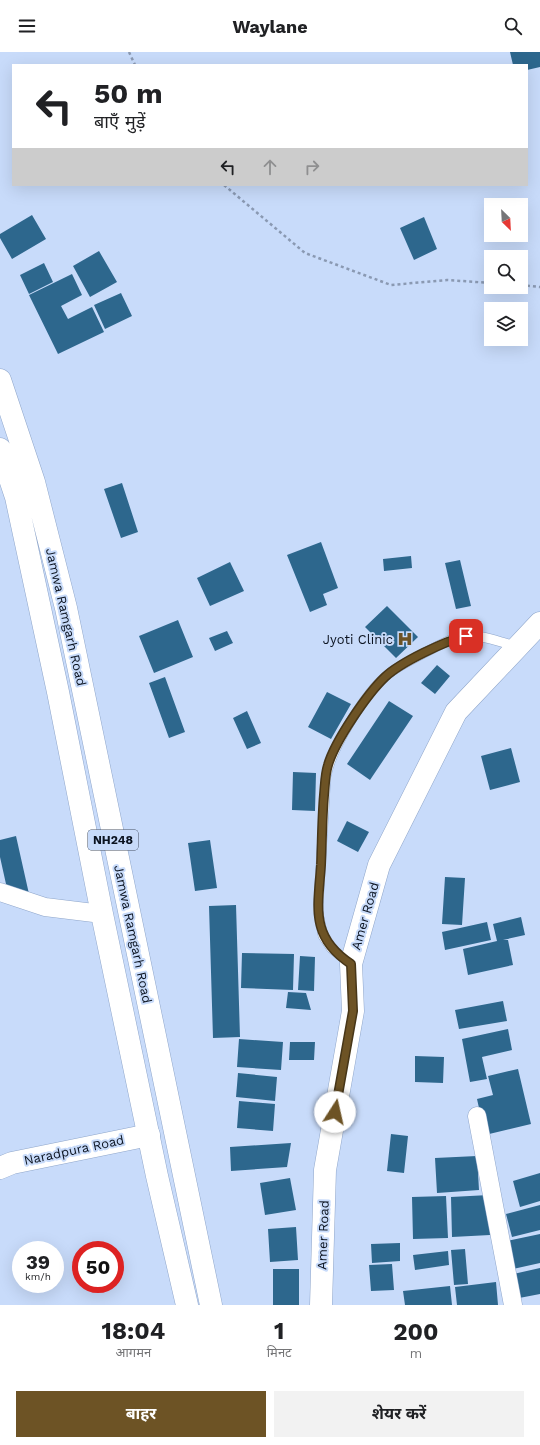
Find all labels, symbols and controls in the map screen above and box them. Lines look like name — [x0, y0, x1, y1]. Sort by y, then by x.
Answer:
icon: menu — [16, 15, 38, 37]
icon: search — [502, 15, 524, 37]
text: Waylane — [232, 16, 308, 37]
text: 50 m — [94, 77, 163, 110]
icon: left — [28, 80, 80, 132]
text: बाएँ मुड़ें — [94, 111, 145, 132]
icon: left — [217, 156, 239, 178]
icon: ahead — [259, 156, 281, 178]
icon: right — [301, 156, 323, 178]
north arrow — [484, 198, 528, 242]
map controls — [484, 198, 528, 346]
button: search — [484, 250, 528, 294]
button: layers — [484, 302, 528, 346]
street label: Jamwa Ramgarh Road — [43, 547, 89, 687]
pin — [449, 619, 483, 653]
icon: arrive — [455, 625, 477, 647]
hospital icon: Jyoti Clinic — [396, 630, 414, 648]
place label: Jyoti Clinic — [323, 632, 393, 647]
road number: NH248 — [88, 830, 138, 850]
street label: Jamwa Ramgarh Road — [111, 863, 155, 1005]
street label: Amer Road — [348, 880, 382, 952]
position arrow — [314, 1091, 356, 1133]
street label: Naradpura Road — [23, 1132, 125, 1168]
street label: Amer Road — [314, 1200, 332, 1270]
speed limit sign: 50 — [72, 1241, 124, 1293]
text: 39 — [26, 1250, 50, 1274]
text: km/h — [25, 1271, 51, 1282]
text: 18:04 — [102, 1317, 165, 1345]
text: 1 — [274, 1317, 284, 1345]
text: 200 — [393, 1318, 438, 1346]
text: आगमन — [116, 1345, 151, 1360]
text: मिनट — [267, 1345, 292, 1360]
text: m — [410, 1346, 422, 1361]
button: बाहर — [16, 1391, 266, 1437]
button: शेयर करें — [274, 1391, 524, 1437]

